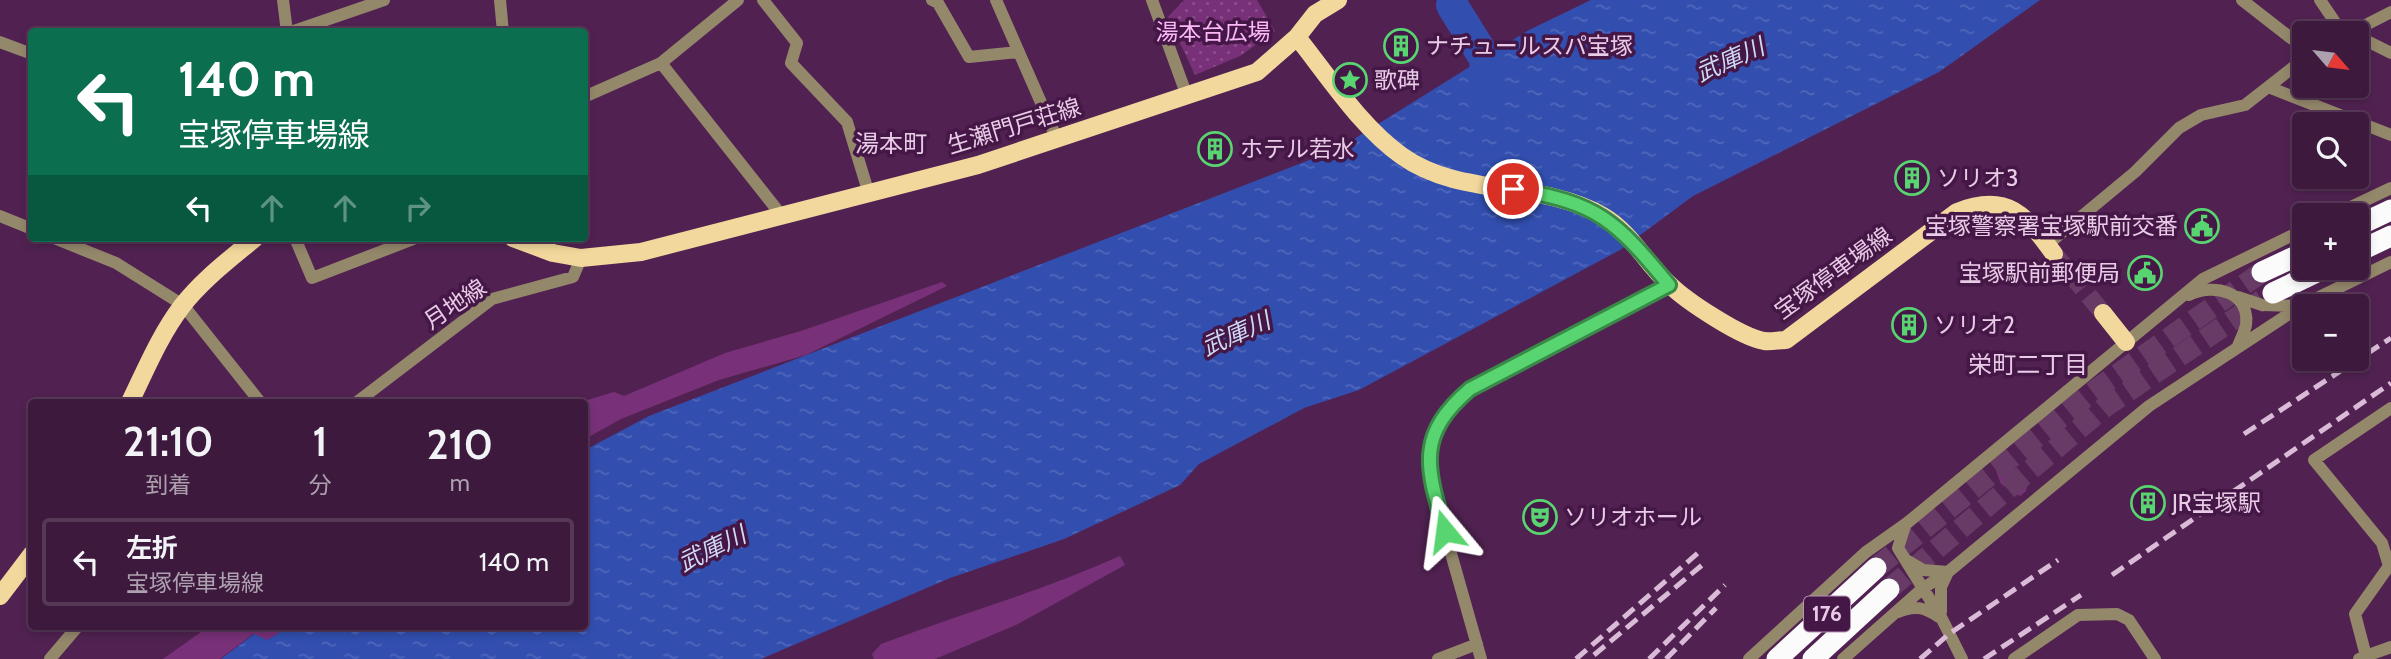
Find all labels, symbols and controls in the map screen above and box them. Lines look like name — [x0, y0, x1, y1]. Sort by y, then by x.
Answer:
park label: 湯本台広場 — [1156, 18, 1271, 46]
north arrow — [2292, 21, 2370, 98]
map controls — [2292, 21, 2369, 371]
building icon: ナチュールスパ宝塚 — [1382, 27, 1420, 65]
water label: 武庫川 — [1691, 30, 1771, 87]
place label: ナチュールスパ宝塚 — [1426, 32, 1633, 60]
text: 140 m — [178, 49, 315, 108]
icon: left — [63, 56, 154, 147]
place icon: 歌碑 — [1331, 61, 1369, 99]
place label: 歌碑 — [1374, 66, 1420, 94]
street label: 生瀬門戸荘線 — [944, 92, 1084, 160]
button: search — [2292, 112, 2369, 189]
text: 宝塚停車場線 — [178, 115, 370, 154]
district label: 湯本町 — [855, 129, 927, 158]
building icon: ホテル若水 — [1196, 130, 1234, 168]
place label: ホテル若水 — [1240, 135, 1355, 163]
pin — [1483, 159, 1543, 219]
building icon: ソリオ3 — [1893, 159, 1931, 197]
place label: ソリオ3 — [1937, 164, 2018, 192]
icon: arrive — [1494, 170, 1532, 208]
icon: left — [180, 189, 218, 227]
icon: ahead — [253, 189, 291, 227]
icon: ahead — [326, 189, 364, 227]
icon: right — [399, 189, 437, 227]
button: + — [2292, 203, 2369, 280]
public building icon: 宝塚警察署宝塚駅前交番 — [2183, 207, 2221, 245]
place label: 宝塚警察署宝塚駅前交番 — [1925, 212, 2178, 240]
street label: 宝塚停車場線 — [1769, 221, 1897, 325]
public building icon: 宝塚駅前郵便局 — [2126, 254, 2164, 292]
place label: 宝塚駅前郵便局 — [1959, 259, 2120, 287]
street label: 月地線 — [419, 273, 491, 335]
button: − — [2292, 294, 2369, 371]
water label: 武庫川 — [1197, 304, 1277, 361]
building icon: ソリオ2 — [1890, 306, 1928, 344]
place label: ソリオ2 — [1934, 311, 2015, 339]
district label: 栄町二丁目 — [1968, 350, 2088, 379]
text: 21:10 — [123, 415, 213, 467]
text: 1 — [313, 415, 327, 467]
text: 210 — [426, 418, 493, 470]
text: m — [450, 469, 470, 497]
text: 到着 — [145, 471, 191, 499]
text: 分 — [308, 471, 331, 499]
building icon: JR宝塚駅 — [2129, 484, 2167, 522]
place label: JR宝塚駅 — [2171, 489, 2261, 517]
position arrow — [1408, 494, 1482, 568]
theatre icon: ソリオホール — [1521, 498, 1559, 536]
place label: ソリオホール — [1564, 503, 1702, 531]
water label: 武庫川 — [673, 518, 753, 577]
text: 左折 — [126, 532, 178, 564]
icon: left — [67, 543, 105, 581]
text: 140 m — [479, 546, 549, 578]
text: 宝塚停車場線 — [126, 569, 264, 597]
road number: 176 — [1804, 596, 1850, 632]

